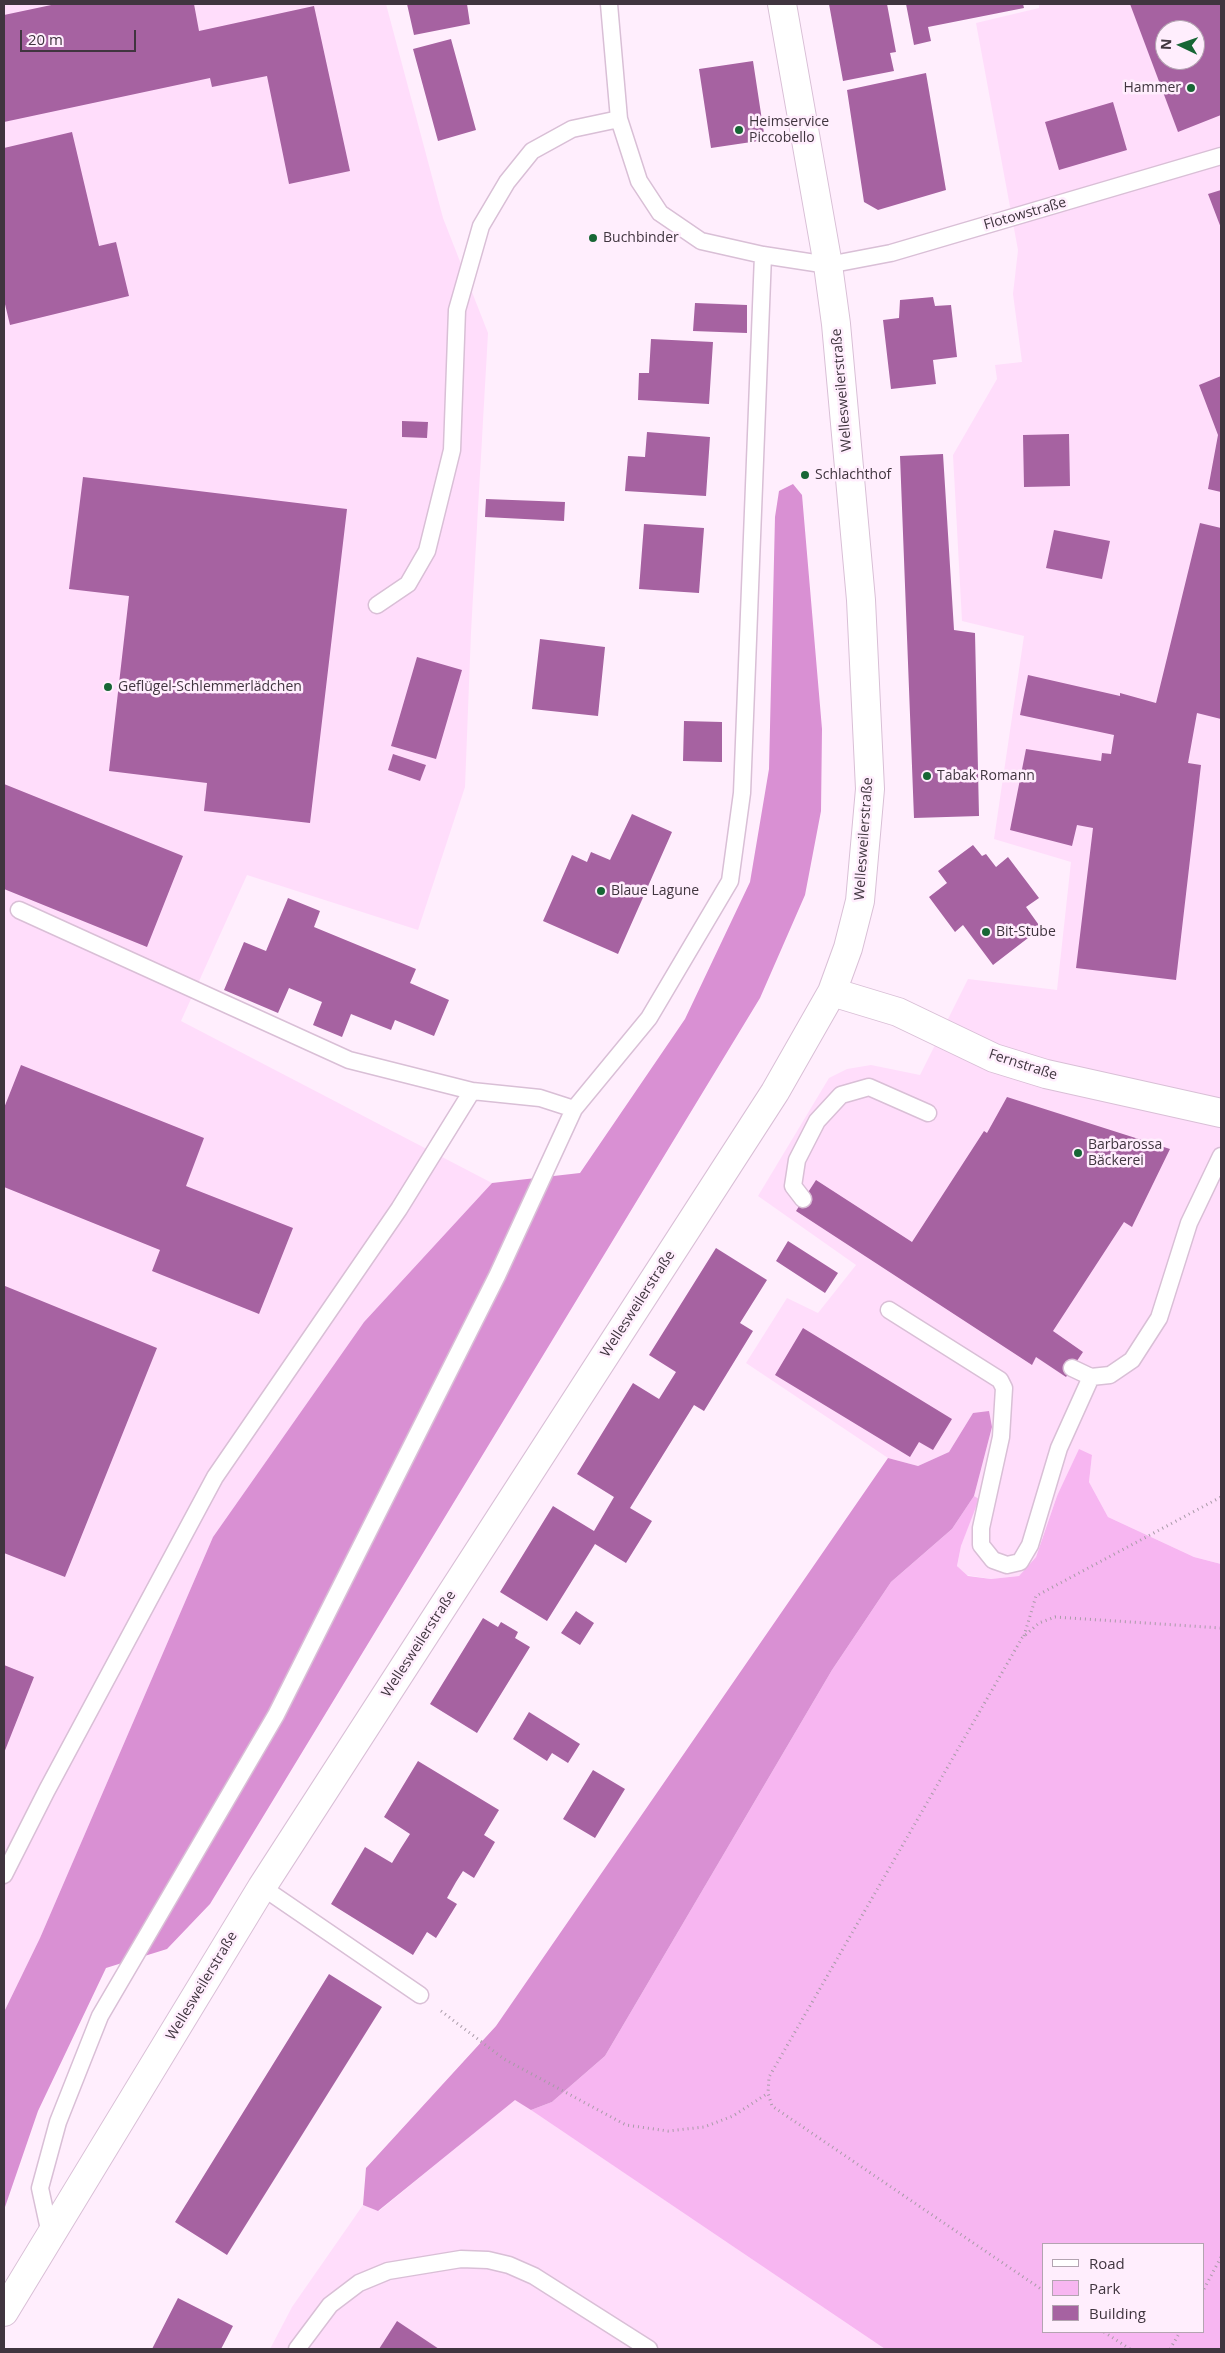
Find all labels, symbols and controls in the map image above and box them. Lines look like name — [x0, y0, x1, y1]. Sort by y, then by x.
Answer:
scale bar — [22, 20, 139, 52]
north arrow — [1155, 20, 1205, 70]
text: 20 m — [28, 29, 63, 49]
text: N — [1156, 38, 1175, 50]
place label: Hammer — [1123, 80, 1181, 96]
marker: Hammer — [1185, 82, 1197, 94]
place label: Heimservice Piccobello — [749, 114, 829, 146]
marker: Heimservice Piccobello — [733, 124, 745, 136]
street label: Flotowstraße — [982, 194, 1068, 234]
place label: Buchbinder — [603, 230, 679, 246]
marker: Buchbinder — [587, 232, 599, 244]
street label: Wellesweilerstraße — [828, 328, 856, 452]
place label: Schlachthof — [815, 467, 891, 483]
marker: Schlachthof — [799, 469, 811, 481]
place label: Geflügel-Schlemmerlädchen — [118, 679, 302, 695]
marker: Geflügel-Schlemmerlädchen — [102, 681, 114, 693]
place label: Tabak Romann — [937, 768, 1035, 784]
marker: Tabak Romann — [921, 770, 933, 782]
street label: Wellesweilerstraße — [851, 777, 877, 901]
place label: Blaue Lagune — [611, 883, 699, 899]
marker: Blaue Lagune — [595, 885, 607, 897]
place label: Bit-Stube — [996, 924, 1056, 940]
marker: Bit-Stube — [980, 926, 992, 938]
street label: Fernstraße — [987, 1046, 1059, 1084]
place label: Barbarossa Bäckerei — [1088, 1137, 1162, 1170]
marker: Barbarossa Bäckerei — [1072, 1147, 1084, 1159]
street label: Wellesweilerstraße — [597, 1248, 679, 1360]
street label: Wellesweilerstraße — [378, 1588, 460, 1700]
street label: Wellesweilerstraße — [163, 1929, 241, 2043]
legend — [1042, 2243, 1205, 2333]
text: Road — [1089, 2253, 1125, 2273]
text: Park — [1089, 2278, 1120, 2298]
text: Building — [1089, 2303, 1146, 2323]

